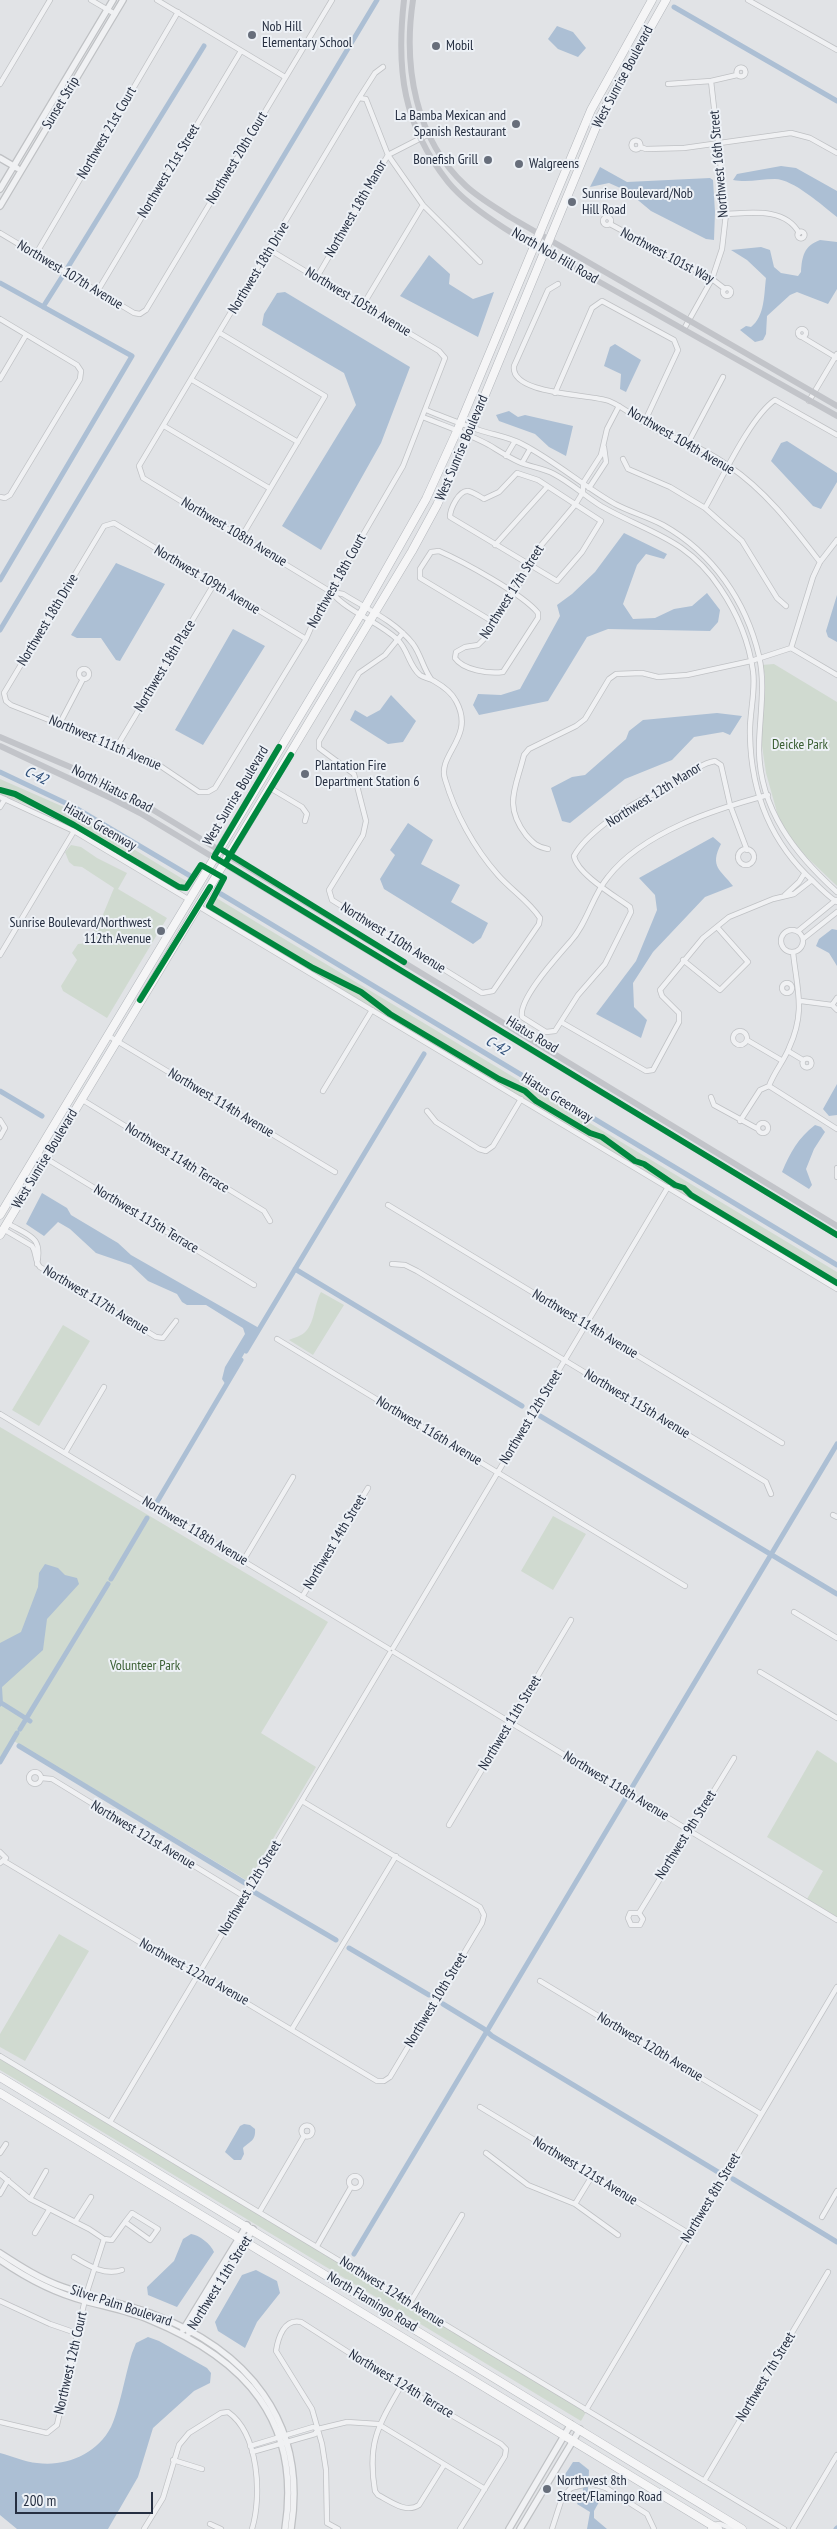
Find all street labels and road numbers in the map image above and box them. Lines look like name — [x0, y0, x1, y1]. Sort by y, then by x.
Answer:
street label: West Sunrise Boulevard — [589, 23, 657, 131]
street label: Sunset Strip — [39, 74, 83, 132]
street label: Northwest 21st Court — [74, 84, 140, 182]
street label: Northwest 20th Court — [203, 109, 271, 207]
street label: Northwest 16th Street — [706, 110, 732, 218]
street label: Northwest 21st Street — [134, 121, 204, 221]
street label: Northwest 18th Manor — [321, 157, 391, 261]
street label: Northwest 18th Drive — [225, 219, 293, 317]
street label: North Nob Hill Road — [509, 224, 601, 288]
street label: Northwest 101st Way — [617, 224, 717, 288]
street label: Northwest 107th Avenue — [14, 237, 126, 313]
street label: Northwest 105th Avenue — [302, 264, 414, 340]
street label: West Sunrise Boulevard — [432, 393, 492, 503]
street label: Northwest 104th Avenue — [625, 404, 737, 478]
street label: Northwest 108th Avenue — [178, 494, 290, 570]
street label: Northwest 18th Court — [304, 531, 370, 631]
street label: Northwest 109th Avenue — [151, 542, 263, 618]
street label: Northwest 17th Street — [476, 542, 548, 642]
street label: Northwest 18th Drive — [14, 571, 82, 669]
street label: Northwest 18th Place — [131, 617, 199, 715]
street label: Northwest 111th Avenue — [46, 712, 164, 774]
street label: West Sunrise Boulevard — [200, 743, 272, 849]
street label: Northwest 12th Manor — [603, 759, 705, 831]
street label: North Hiatus Road — [69, 761, 155, 817]
street label: Hiatus Greenway — [61, 799, 139, 855]
street label: Northwest 110th Avenue — [337, 899, 449, 977]
street label: Hiatus Road — [503, 1013, 561, 1057]
street label: Northwest 114th Avenue — [165, 1065, 277, 1141]
street label: Hiatus Greenway — [518, 1069, 596, 1127]
street label: West Sunrise Boulevard — [9, 1106, 81, 1212]
street label: Northwest 114th Terrace — [122, 1119, 232, 1197]
street label: Northwest 115th Terrace — [90, 1181, 202, 1257]
street label: Northwest 117th Avenue — [40, 1262, 152, 1338]
street label: Northwest 114th Avenue — [529, 1286, 641, 1362]
street label: Northwest 12th Street — [496, 1366, 566, 1468]
street label: Northwest 115th Avenue — [581, 1366, 693, 1442]
street label: Northwest 116th Avenue — [373, 1393, 485, 1469]
street label: Northwest 14th Street — [300, 1491, 370, 1593]
street label: Northwest 118th Avenue — [139, 1493, 251, 1569]
street label: Northwest 11th Street — [475, 1672, 545, 1774]
street label: Northwest 118th Avenue — [560, 1748, 672, 1824]
street label: Northwest 9th Street — [652, 1788, 720, 1882]
street label: Northwest 121st Avenue — [88, 1797, 198, 1873]
street label: Northwest 12th Street — [215, 1837, 285, 1939]
street label: Northwest 122nd Avenue — [136, 1935, 252, 2009]
street label: Northwest 10th Street — [401, 1949, 471, 2051]
street label: Northwest 120th Avenue — [594, 2009, 706, 2085]
street label: Northwest 121st Avenue — [530, 2133, 640, 2209]
street label: Northwest 8th Street — [678, 2150, 744, 2246]
street label: Northwest 11th Street — [184, 2233, 256, 2333]
street label: Northwest 124th Avenue — [336, 2253, 448, 2331]
street label: North Flamingo Road — [324, 2268, 420, 2336]
street label: Silver Palm Boulevard — [68, 2282, 174, 2330]
street label: Northwest 12th Court — [51, 2310, 91, 2416]
street label: Northwest 7th Street — [733, 2329, 799, 2425]
street label: Northwest 124th Terrace — [345, 2346, 457, 2422]

